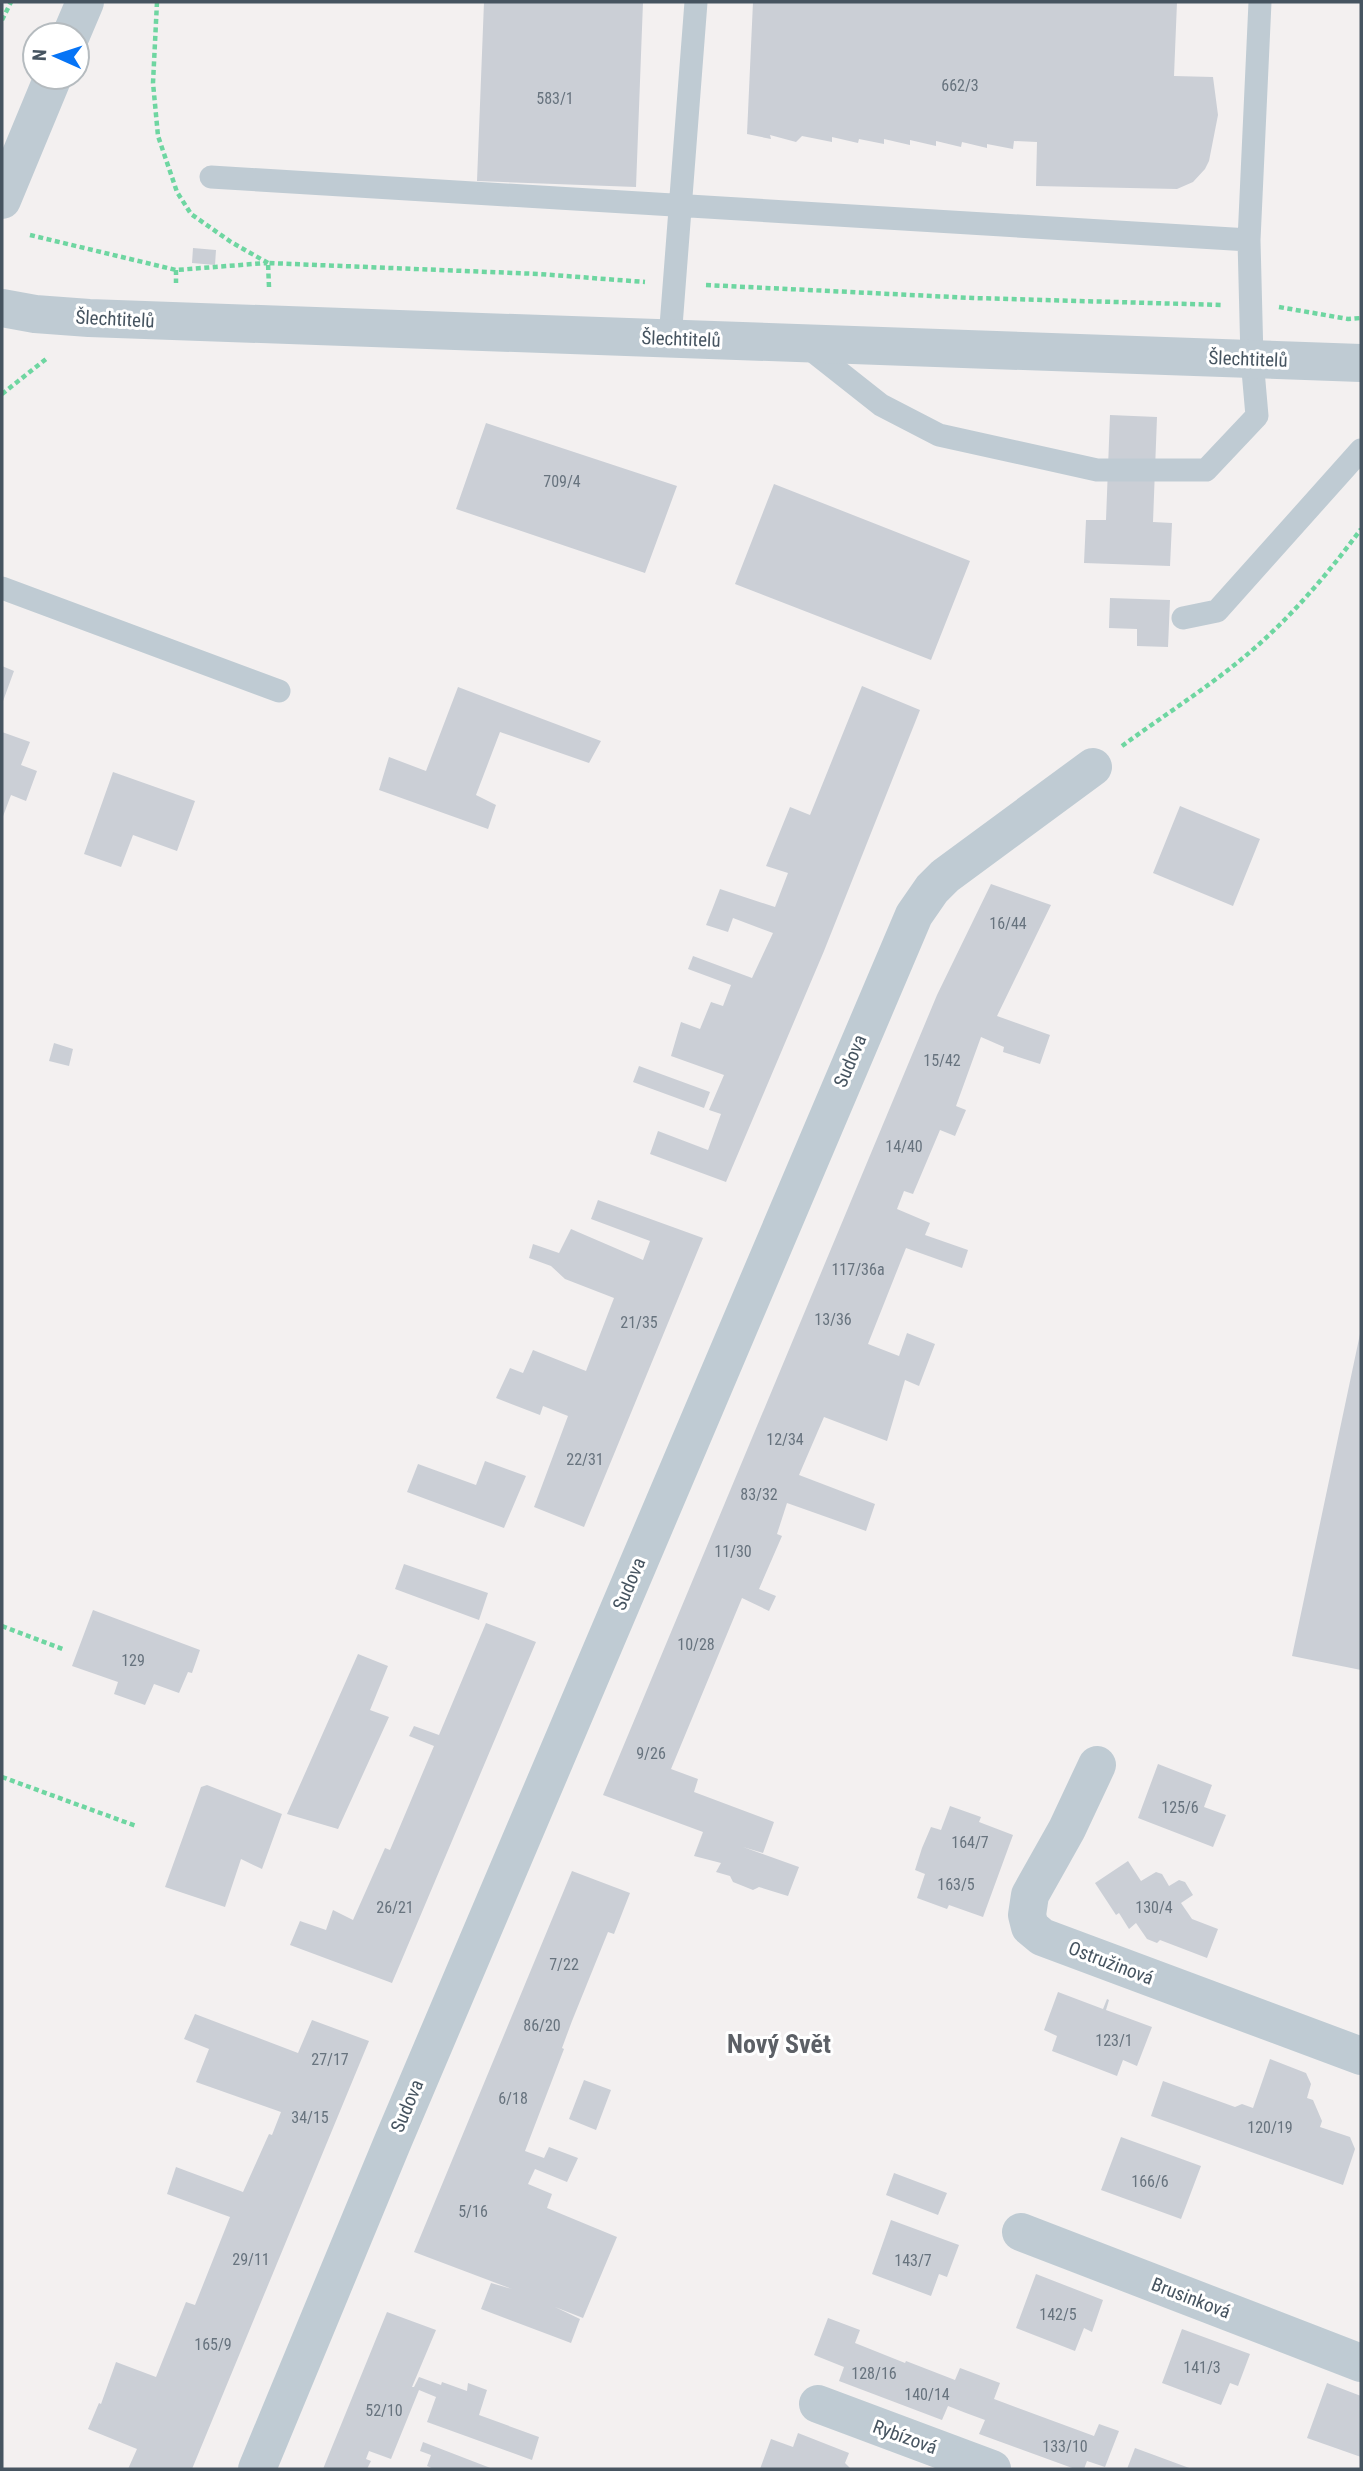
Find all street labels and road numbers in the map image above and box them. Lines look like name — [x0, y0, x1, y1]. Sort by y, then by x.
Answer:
street label: Šlechtitelů — [75, 305, 155, 333]
street label: Šlechtitelů — [641, 326, 721, 352]
street label: Šlechtitelů — [1208, 346, 1288, 372]
street label: Sudova — [829, 1031, 871, 1091]
street label: Sudova — [608, 1554, 650, 1614]
street label: Ostružinová — [1065, 1936, 1157, 1990]
street label: Sudova — [386, 2076, 428, 2136]
street label: Brusinková — [1148, 2272, 1234, 2324]
street label: Rybízová — [870, 2415, 940, 2459]

